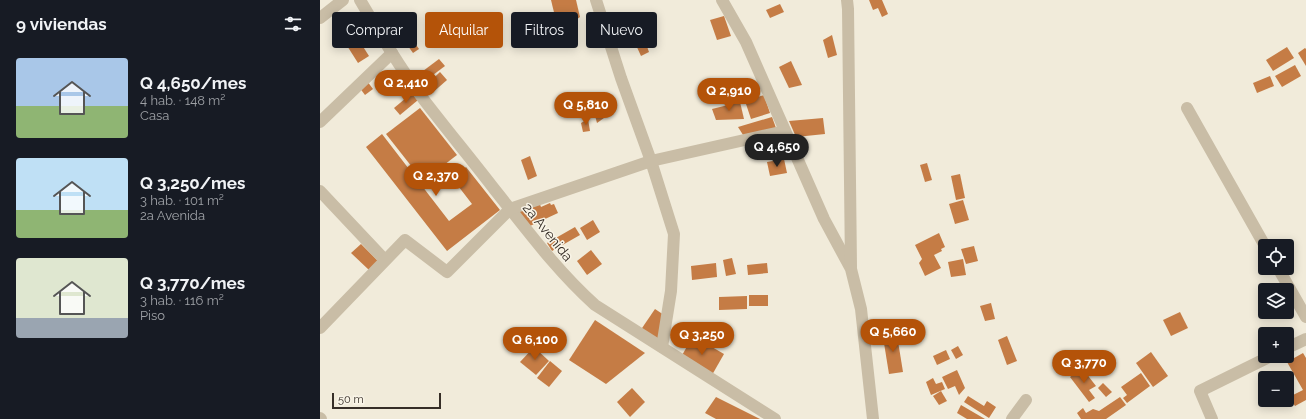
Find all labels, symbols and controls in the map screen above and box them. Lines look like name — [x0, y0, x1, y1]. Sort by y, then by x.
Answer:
chip: Comprar — [332, 12, 417, 48]
chip: Alquilar — [425, 12, 503, 48]
chip: Filtros — [511, 12, 578, 48]
chip: Nuevo — [586, 12, 657, 48]
icon: filters — [282, 13, 304, 35]
text: 9 viviendas — [16, 14, 107, 34]
pin: Q 2,410 — [369, 70, 443, 104]
text: Q 4,650/mes — [140, 73, 246, 93]
icon: home — [48, 74, 96, 122]
text: Q 2,410 — [383, 75, 429, 90]
pin: Q 2,910 — [692, 78, 766, 112]
text: Q 2,910 — [706, 83, 752, 98]
pin: Q 5,810 — [549, 92, 623, 126]
text: 4 hab. · 148 m² — [140, 93, 225, 108]
text: Q 5,810 — [563, 97, 609, 112]
text: Casa — [140, 108, 169, 123]
pin: Q 4,650 — [740, 134, 814, 168]
text: Q 4,650 — [754, 139, 800, 154]
pin: Q 2,370 — [399, 163, 473, 197]
text: Q 2,370 — [413, 168, 459, 183]
text: Q 3,250/mes — [140, 173, 245, 193]
icon: home — [48, 174, 96, 222]
text: 3 hab. · 101 m² — [140, 193, 224, 208]
street label: 2a Avenida — [520, 200, 576, 264]
text: 2a Avenida — [140, 208, 205, 223]
map controls — [1258, 239, 1294, 407]
button: locate — [1258, 239, 1294, 275]
text: Q 3,770/mes — [140, 273, 245, 293]
icon: home — [48, 274, 96, 322]
button: layers — [1258, 283, 1294, 319]
text: 3 hab. · 116 m² — [140, 293, 224, 308]
text: Piso — [140, 308, 165, 323]
pin: Q 5,660 — [856, 319, 930, 353]
pin: Q 3,250 — [665, 322, 739, 356]
text: Q 5,660 — [870, 324, 916, 339]
pin: Q 6,100 — [498, 327, 572, 361]
text: Q 3,250 — [679, 327, 725, 342]
button: + — [1258, 327, 1294, 363]
text: Q 6,100 — [512, 332, 558, 347]
pin: Q 3,770 — [1047, 350, 1121, 384]
text: Q 3,770 — [1061, 355, 1107, 370]
button: − — [1258, 371, 1294, 407]
scale bar — [332, 391, 441, 410]
text: 50 m — [338, 393, 364, 406]

